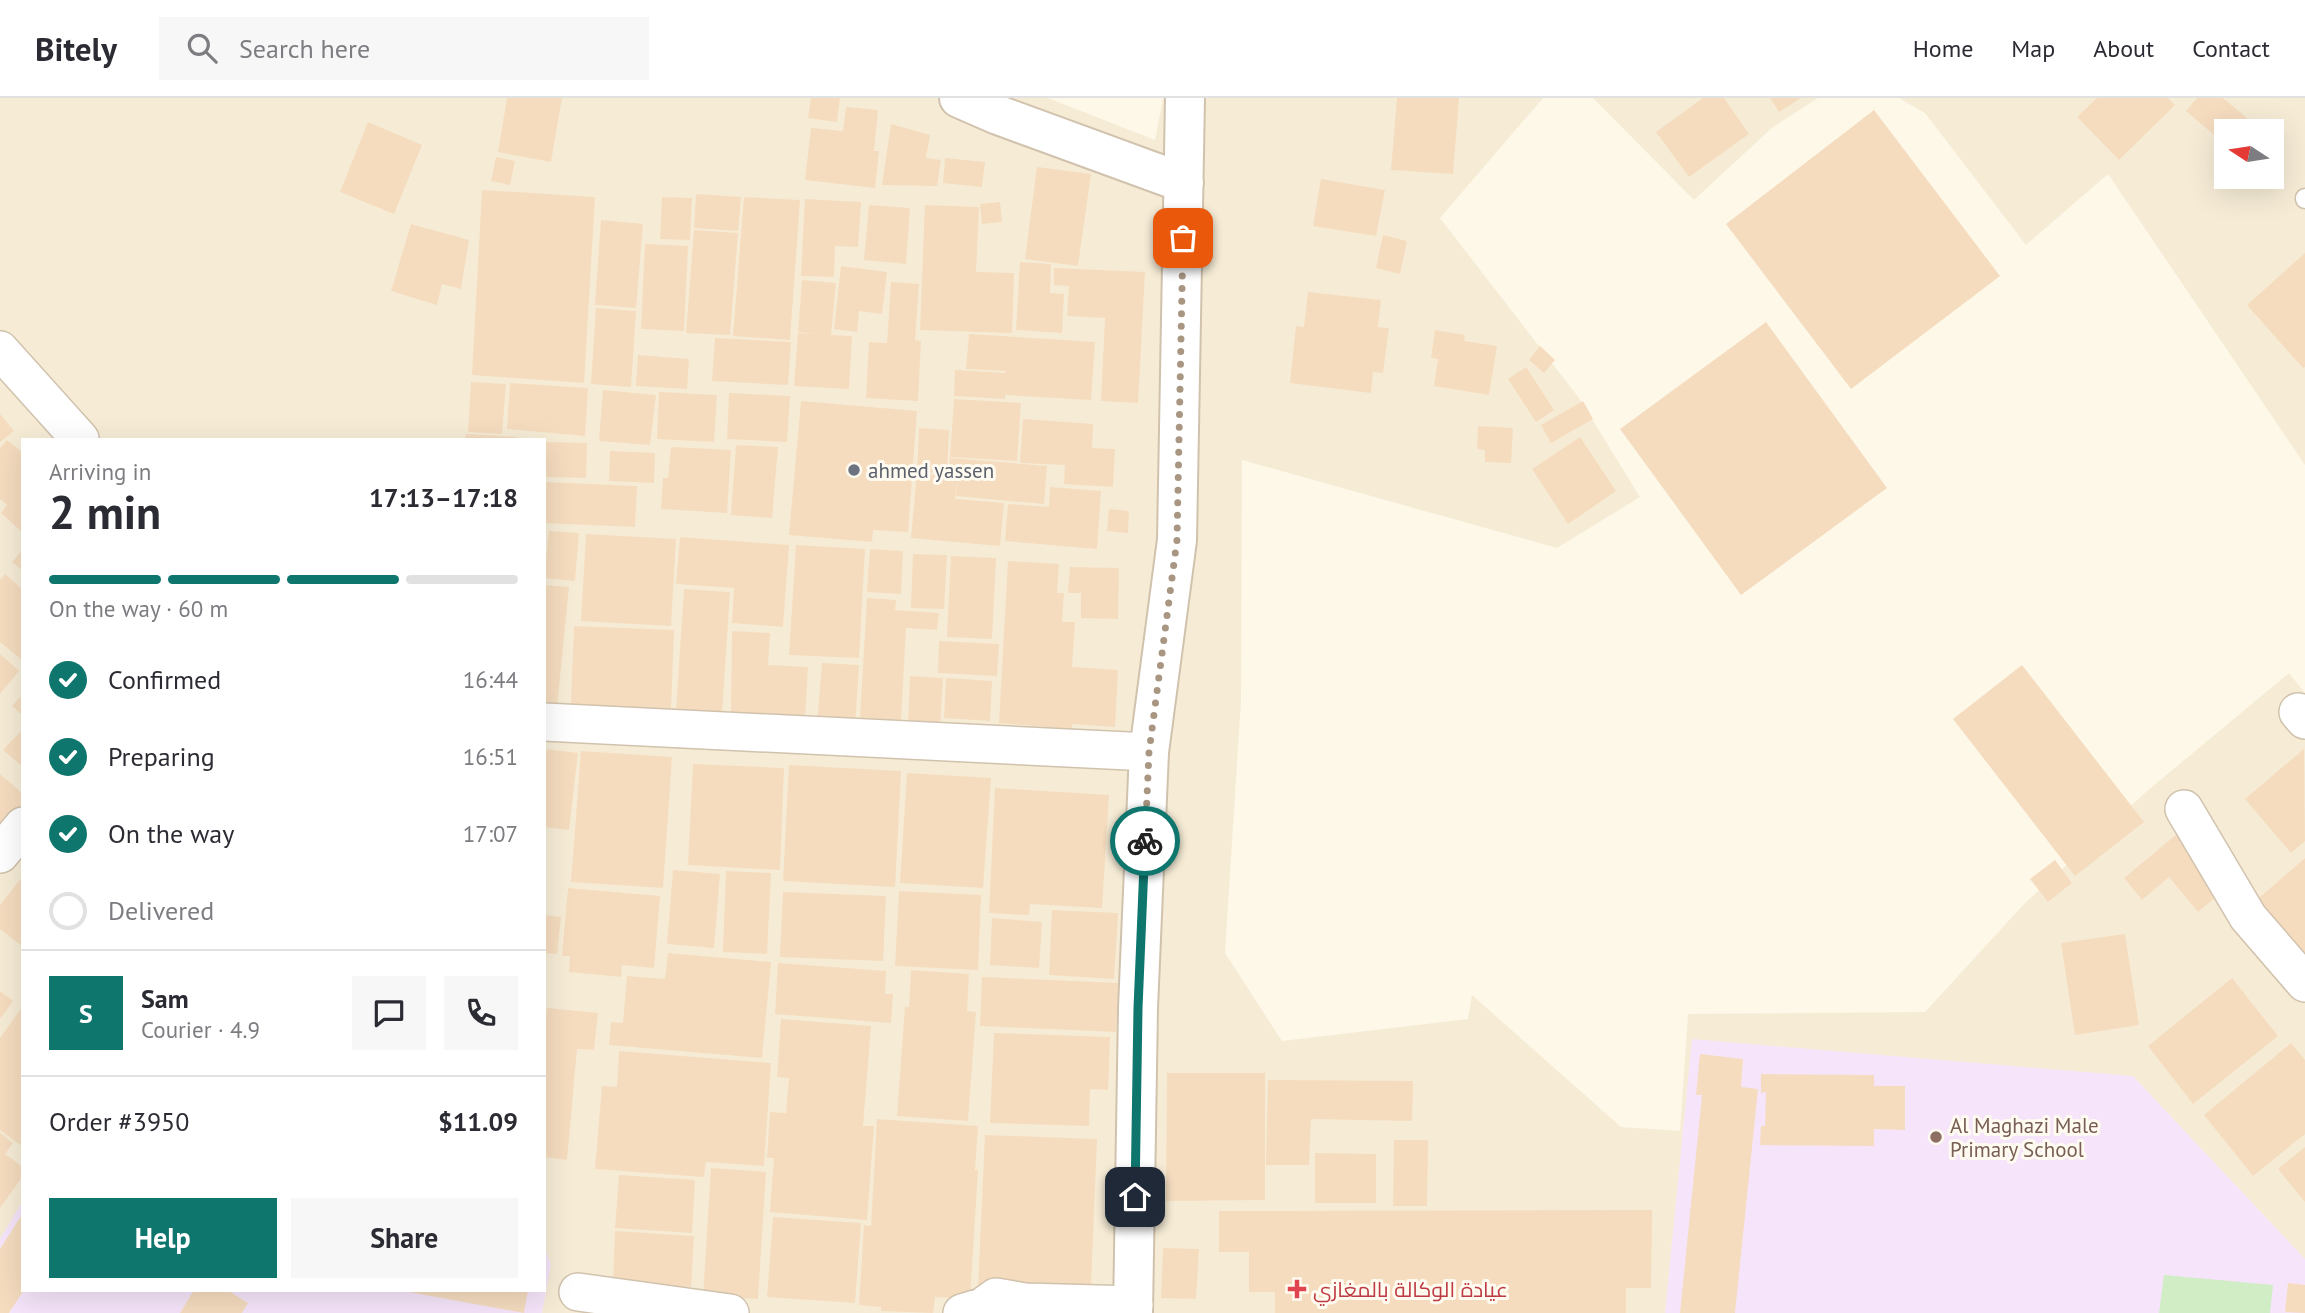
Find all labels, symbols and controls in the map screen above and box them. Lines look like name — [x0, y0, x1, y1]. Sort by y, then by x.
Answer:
search box — [159, 17, 649, 80]
text: Bitely — [35, 27, 117, 70]
icon: search — [183, 29, 221, 67]
text: Search here — [239, 32, 370, 65]
text: Home — [1913, 33, 1973, 64]
text: Map — [2011, 33, 2055, 64]
text: About — [2093, 33, 2154, 64]
text: Contact — [2192, 33, 2270, 64]
north arrow — [2214, 119, 2284, 189]
map controls — [2214, 119, 2284, 189]
pin — [1153, 208, 1213, 268]
icon: bag — [1164, 219, 1202, 257]
text: Arriving in — [49, 457, 151, 486]
place label: ahmed yassen — [868, 457, 994, 484]
marker: ahmed yassen — [846, 462, 862, 478]
text: 17:13–17:18 — [369, 481, 518, 514]
text: 2 min — [49, 482, 161, 542]
text: On the way · 60 m — [49, 594, 228, 623]
icon: check — [49, 661, 87, 699]
text: Confirmed — [108, 663, 221, 696]
text: 16:44 — [463, 665, 518, 694]
icon: check — [49, 738, 87, 776]
text: Preparing — [108, 740, 215, 773]
text: 16:51 — [463, 742, 518, 771]
courier — [1110, 806, 1180, 876]
icon: check — [49, 815, 87, 853]
text: On the way — [108, 817, 234, 850]
text: 17:07 — [463, 819, 518, 848]
icon: bike — [1126, 822, 1164, 860]
text: Delivered — [108, 894, 214, 927]
button: chat — [352, 976, 426, 1050]
button: phone — [444, 976, 518, 1050]
text: Sam — [141, 982, 189, 1015]
text: S — [79, 997, 93, 1030]
text: Courier · 4.9 — [141, 1015, 260, 1044]
text: Order #3950 — [49, 1105, 189, 1138]
text: $11.09 — [438, 1105, 518, 1138]
place label: Al Maghazi Male Primary School — [1950, 1112, 2099, 1163]
marker: Al Maghazi Male Primary School — [1928, 1129, 1944, 1145]
pin — [1105, 1167, 1165, 1227]
icon: home — [1116, 1178, 1154, 1216]
button: Help — [49, 1198, 277, 1278]
button: Share — [291, 1198, 518, 1278]
place label: عيادة الوكالة بالمغازي — [1313, 1276, 1508, 1306]
marker: عيادة الوكالة بالمغازي — [1287, 1279, 1307, 1299]

